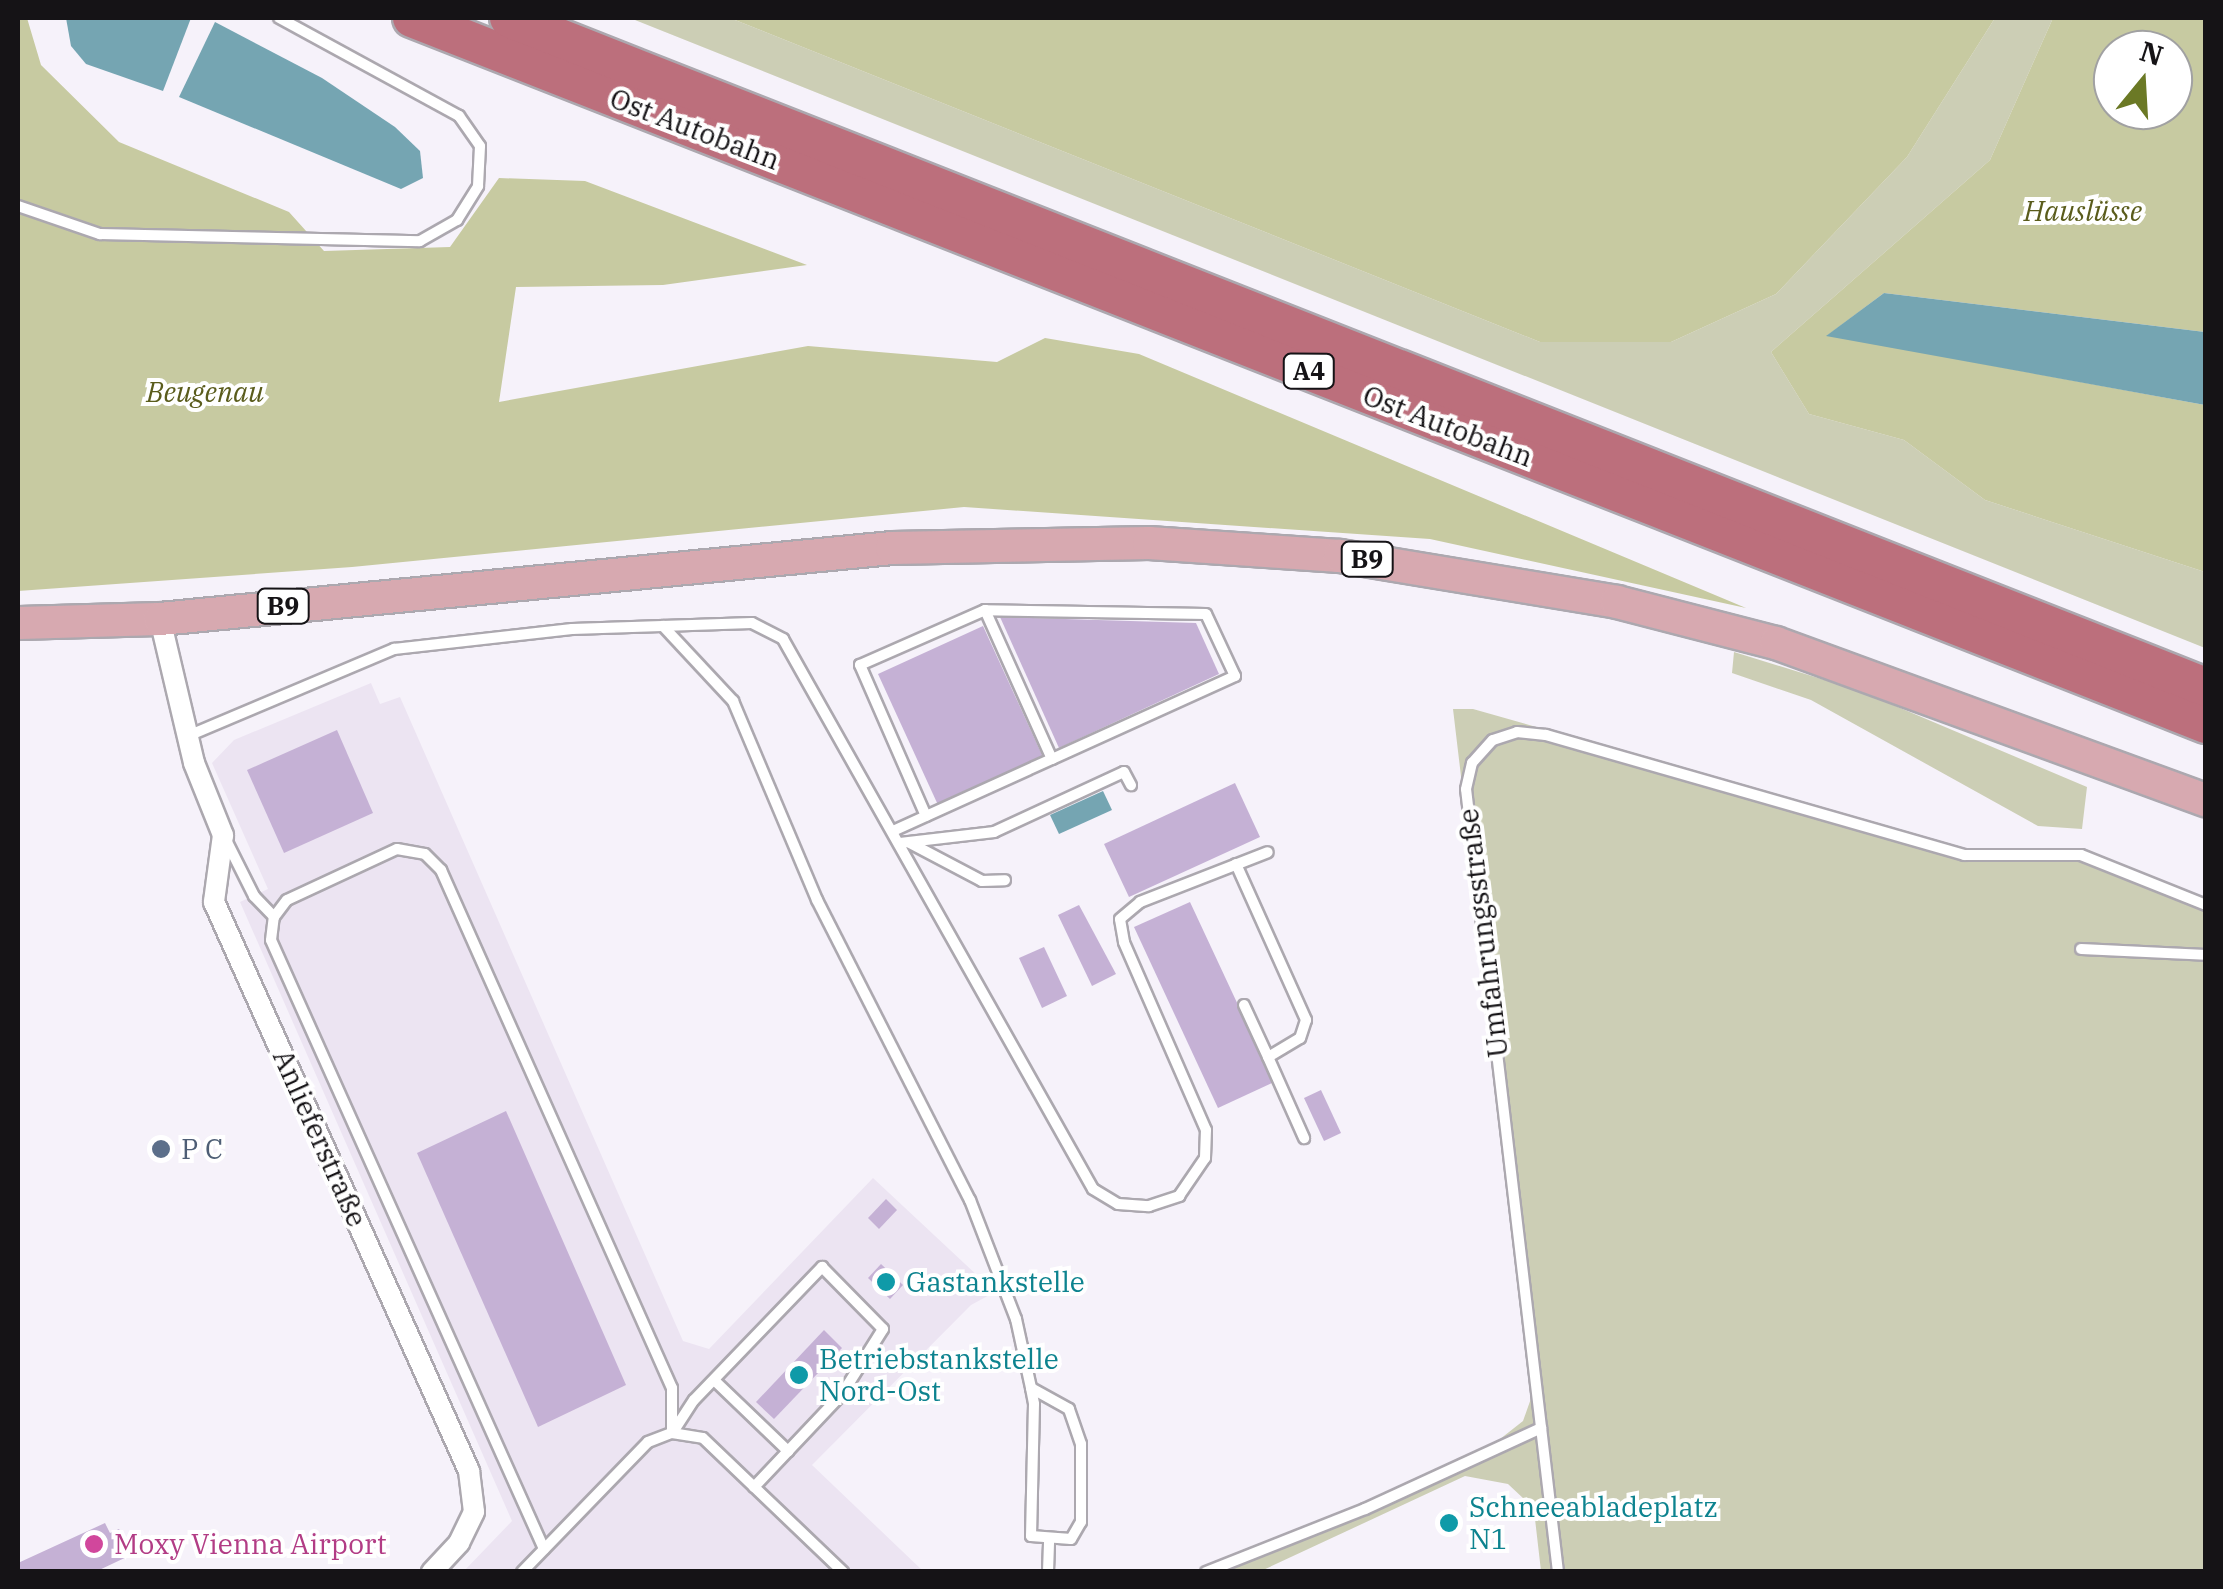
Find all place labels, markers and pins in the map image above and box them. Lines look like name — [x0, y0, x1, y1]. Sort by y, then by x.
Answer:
place label: P C — [181, 1132, 223, 1166]
marker: P C — [150, 1138, 172, 1160]
place label: Gastankstelle — [906, 1265, 1085, 1299]
marker: Gastankstelle — [875, 1271, 897, 1293]
place label: Betriebstankstelle Nord-Ost — [819, 1342, 1059, 1408]
marker: Betriebstankstelle Nord-Ost — [788, 1364, 810, 1386]
place label: Schneeabladeplatz N1 — [1469, 1490, 1718, 1556]
marker: Schneeabladeplatz N1 — [1438, 1512, 1460, 1534]
place label: Moxy Vienna Airport — [114, 1527, 387, 1561]
marker: Moxy Vienna Airport — [83, 1533, 105, 1555]

